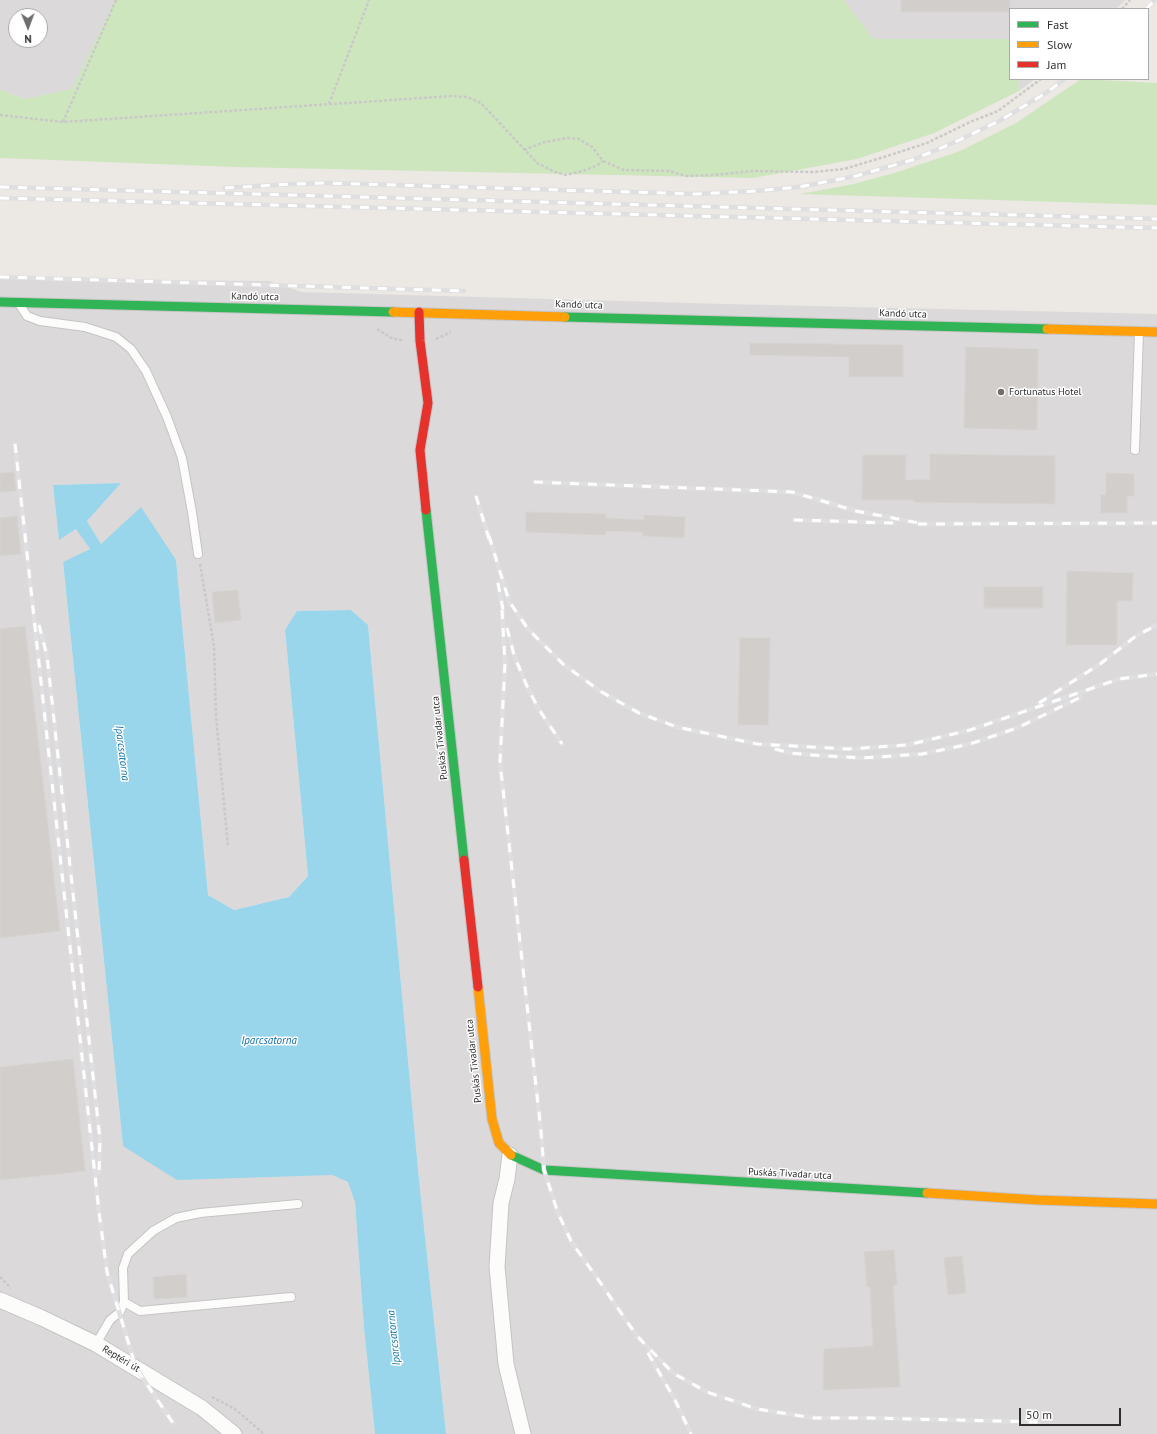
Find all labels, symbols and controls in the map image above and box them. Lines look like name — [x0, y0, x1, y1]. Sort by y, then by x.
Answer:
north arrow — [8, 8, 48, 48]
legend — [1009, 8, 1149, 80]
text: Fast — [1047, 17, 1068, 32]
text: N — [24, 32, 32, 46]
text: Slow — [1047, 37, 1072, 52]
text: Jam — [1047, 57, 1066, 72]
street label: Kandó utca — [231, 291, 279, 303]
street label: Kandó utca — [555, 298, 603, 312]
street label: Kandó utca — [879, 307, 927, 321]
place label: Fortunatus Hotel — [1009, 386, 1081, 398]
marker: Fortunatus Hotel — [996, 387, 1006, 397]
street label: Puskás Tivadar utca — [430, 696, 450, 780]
water label: Iparcsatorna — [112, 725, 132, 781]
street label: Puskás Tivadar utca — [464, 1019, 484, 1103]
water label: Iparcsatorna — [241, 1034, 297, 1048]
street label: Puskás Tivadar utca — [748, 1166, 832, 1182]
water label: Iparcsatorna — [385, 1310, 403, 1366]
street label: Reptéri út — [100, 1343, 142, 1375]
scale bar — [1021, 1400, 1123, 1426]
text: 50 m — [1026, 1407, 1052, 1422]

